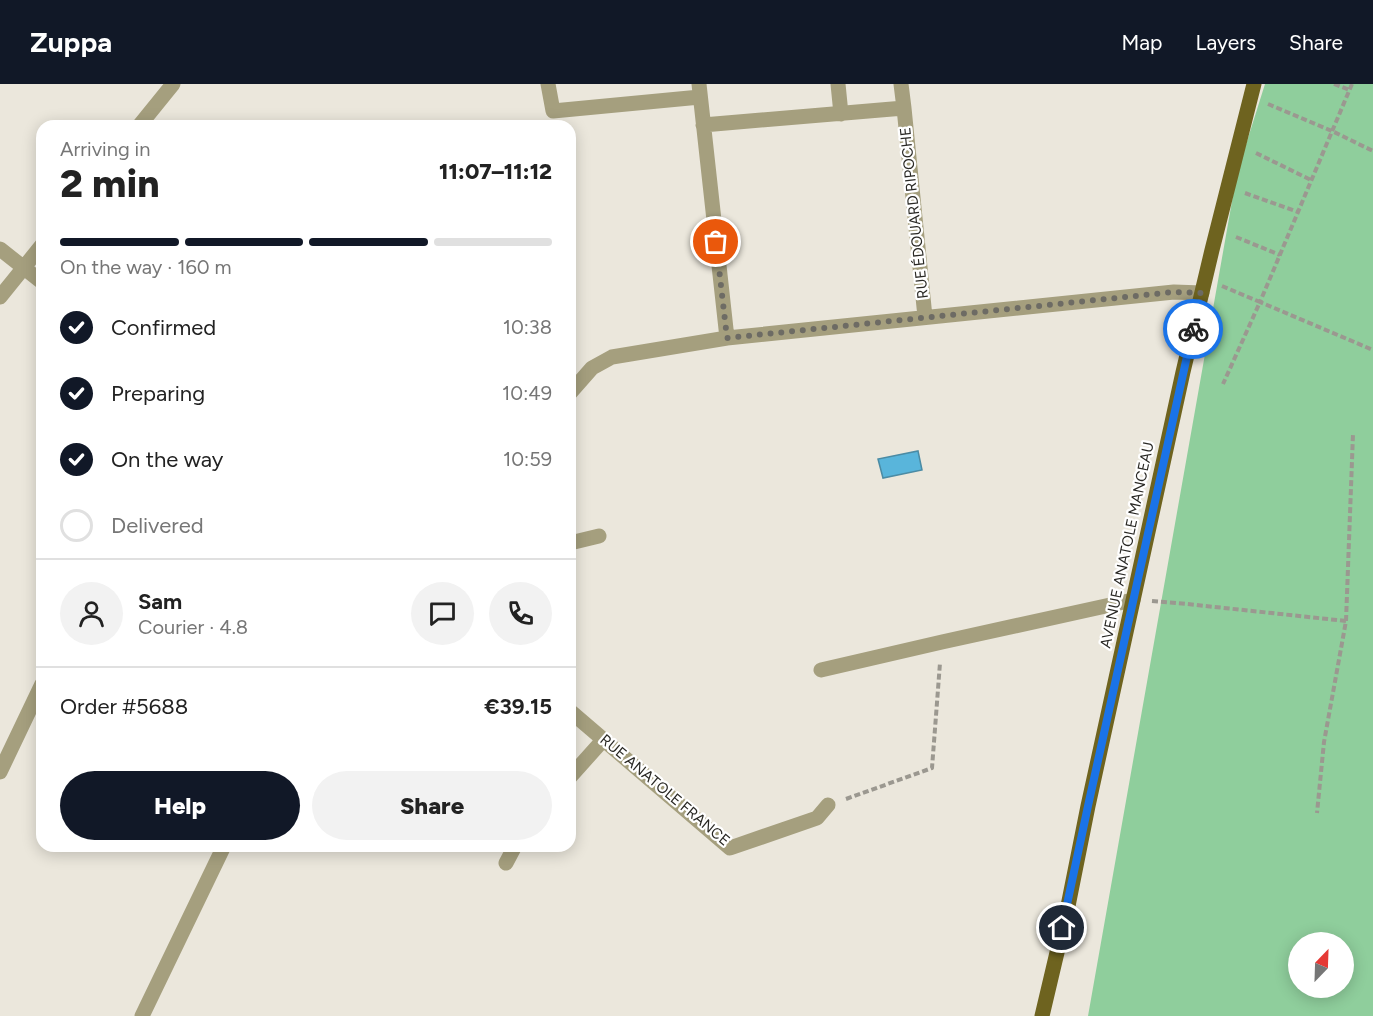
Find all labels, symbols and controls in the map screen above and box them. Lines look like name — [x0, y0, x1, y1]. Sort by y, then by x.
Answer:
text: Zuppa — [30, 25, 112, 59]
text: Map — [1122, 30, 1162, 55]
text: Layers — [1195, 30, 1256, 55]
text: Share — [1289, 30, 1343, 55]
street label: RUE ÉDOUARD RIPOCHE — [896, 126, 932, 300]
text: Arriving in — [60, 137, 150, 161]
text: 11:07–11:12 — [439, 158, 552, 185]
text: 2 min — [60, 160, 160, 207]
pin — [690, 216, 741, 267]
icon: bag — [699, 225, 732, 258]
text: On the way · 160 m — [60, 255, 232, 279]
courier — [1163, 299, 1223, 359]
icon: check — [60, 311, 93, 344]
icon: bike — [1177, 313, 1210, 346]
text: Confirmed — [111, 314, 216, 341]
text: 10:38 — [503, 315, 552, 339]
icon: check — [60, 377, 93, 410]
text: Preparing — [111, 380, 205, 407]
text: 10:49 — [502, 381, 552, 405]
street label: AVENUE ANATOLE MANCEAU — [1096, 440, 1158, 650]
icon: check — [60, 443, 93, 476]
text: On the way — [111, 446, 223, 473]
text: 10:59 — [503, 447, 552, 471]
text: Delivered — [111, 512, 204, 539]
button: person — [60, 582, 123, 645]
button: chat — [411, 582, 474, 645]
button: phone — [489, 582, 552, 645]
text: Sam — [138, 588, 182, 615]
text: Courier · 4.8 — [138, 615, 248, 639]
text: Order #5688 — [60, 693, 188, 720]
text: €39.15 — [484, 693, 552, 720]
street label: RUE ANATOLE FRANCE — [597, 731, 733, 849]
button: Help — [60, 771, 300, 840]
button: Share — [312, 771, 552, 840]
pin — [1036, 902, 1087, 953]
icon: home — [1045, 911, 1078, 944]
north arrow — [1288, 932, 1354, 998]
map controls — [1288, 932, 1354, 998]

